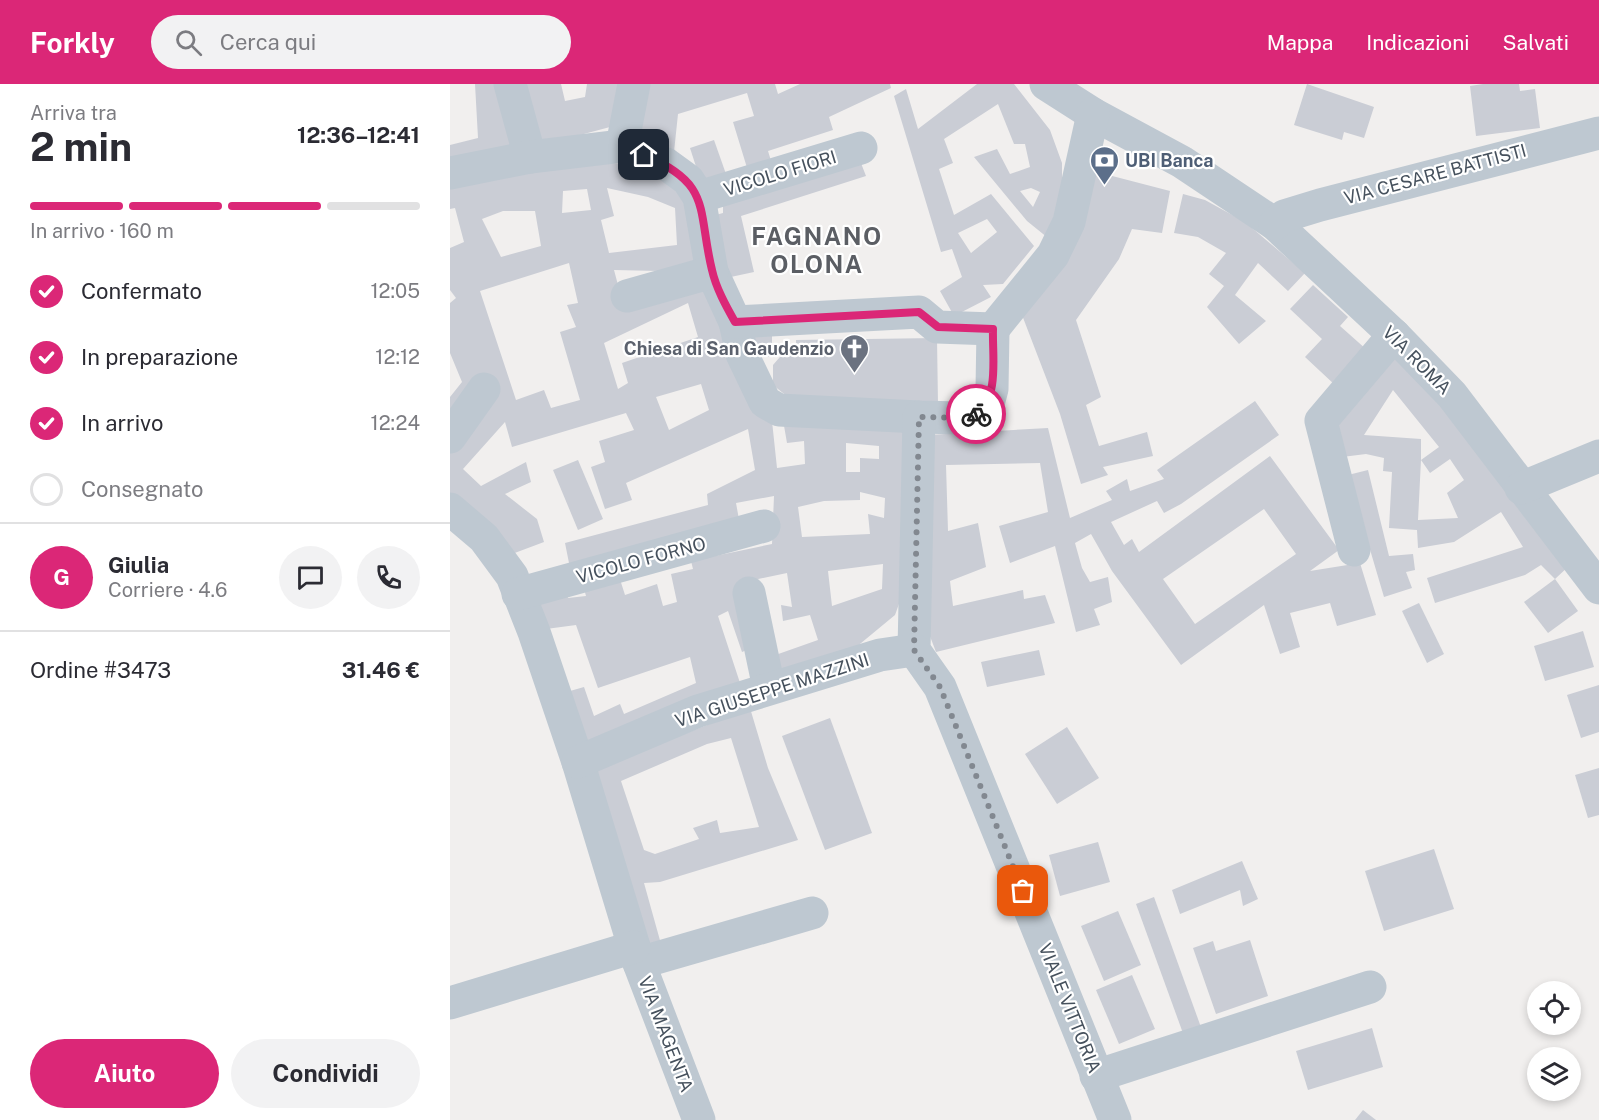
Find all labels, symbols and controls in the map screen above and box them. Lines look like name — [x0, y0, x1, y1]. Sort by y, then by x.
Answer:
search box — [151, 15, 571, 69]
text: Forkly — [30, 26, 115, 59]
icon: search — [172, 26, 205, 59]
text: Cerca qui — [220, 29, 316, 55]
text: Mappa — [1267, 30, 1333, 55]
text: Indicazioni — [1366, 30, 1470, 55]
text: Salvati — [1503, 30, 1569, 55]
text: Arriva tra — [30, 101, 117, 125]
text: 12:36–12:41 — [297, 122, 420, 148]
text: 2 min — [30, 124, 132, 170]
pin — [618, 129, 669, 180]
icon: home — [627, 138, 660, 171]
street label: VIA CESARE BATTISTI — [1342, 140, 1528, 208]
bank icon: UBI Banca — [1088, 144, 1120, 186]
street label: VICOLO FIORI — [721, 146, 839, 200]
place label: UBI Banca — [1125, 150, 1213, 171]
text: In arrivo · 160 m — [30, 219, 174, 243]
district label: FAGNANO OLONA — [751, 222, 883, 278]
icon: check — [30, 275, 63, 308]
text: Confermato — [81, 278, 202, 304]
text: 12:05 — [370, 279, 420, 303]
street label: VIA ROMA — [1378, 321, 1456, 399]
church icon: Chiesa di San Gaudenzio — [839, 332, 871, 374]
place label: Chiesa di San Gaudenzio — [624, 338, 834, 359]
icon: check — [30, 341, 63, 374]
text: In preparazione — [81, 344, 238, 370]
text: 12:12 — [375, 345, 420, 369]
courier — [946, 384, 1006, 444]
icon: bike — [960, 398, 993, 431]
icon: check — [30, 407, 63, 440]
text: In arrivo — [81, 410, 163, 436]
text: 12:24 — [371, 411, 420, 435]
text: Consegnato — [81, 476, 203, 502]
street label: VICOLO FORNO — [574, 533, 708, 587]
button: chat — [279, 546, 342, 609]
button: phone — [357, 546, 420, 609]
text: Giulia — [108, 552, 169, 578]
text: G — [53, 564, 70, 590]
text: Corriere · 4.6 — [108, 578, 228, 602]
street label: VIA GIUSEPPE MAZZINI — [672, 649, 872, 731]
text: Ordine #3473 — [30, 657, 171, 683]
text: 31.46 € — [342, 657, 420, 683]
pin — [997, 865, 1048, 916]
icon: bag — [1006, 874, 1039, 907]
street label: VIALE VITTORIA — [1034, 940, 1106, 1076]
street label: VIA MAGENTA — [634, 973, 698, 1095]
map controls — [1527, 981, 1581, 1101]
button: locate — [1527, 981, 1581, 1035]
button: Aiuto — [30, 1039, 219, 1108]
button: Condividi — [231, 1039, 420, 1108]
button: layers — [1527, 1047, 1581, 1101]

